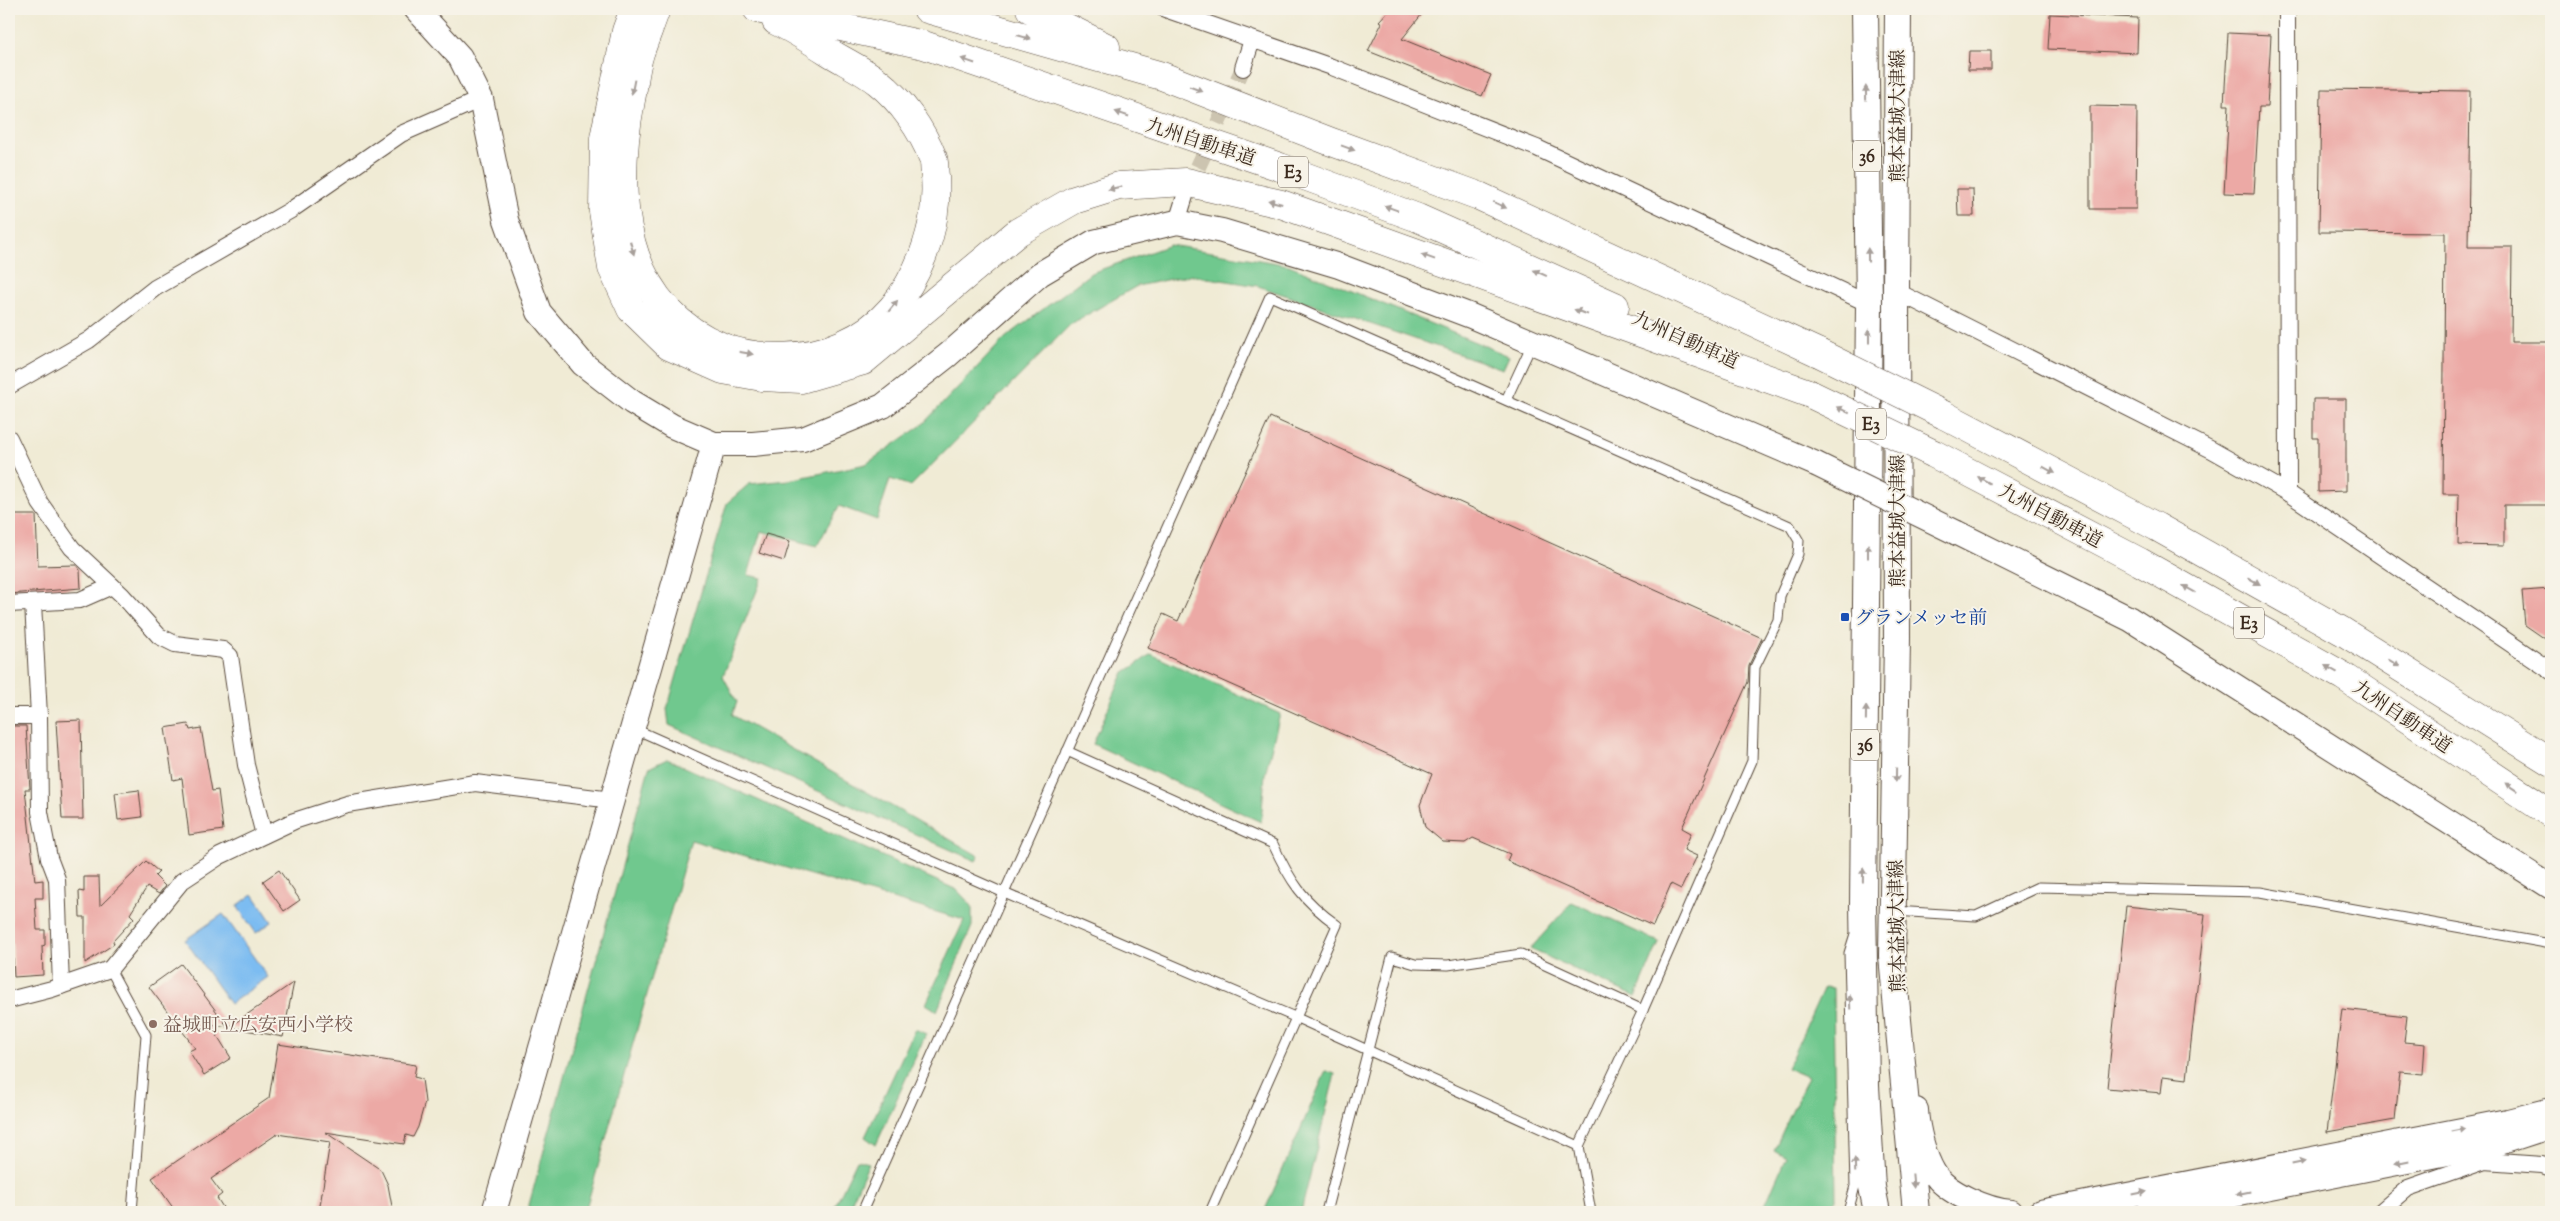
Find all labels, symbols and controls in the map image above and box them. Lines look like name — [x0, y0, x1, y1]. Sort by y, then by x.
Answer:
one-way arrow — [1017, 33, 1032, 41]
street label: 熊本益城大津線 — [1886, 49, 1913, 183]
one-way arrow — [961, 56, 976, 64]
one-way arrow — [629, 80, 637, 96]
one-way arrow — [1862, 84, 1870, 100]
one-way arrow — [1189, 85, 1204, 93]
one-way arrow — [1114, 110, 1129, 117]
street label: 九州自動車道 — [1142, 113, 1259, 174]
road number: 36 — [1853, 140, 1881, 172]
one-way arrow — [1341, 144, 1356, 152]
road number: E3 — [1278, 156, 1308, 188]
one-way arrow — [1107, 184, 1122, 192]
one-way arrow — [1267, 198, 1282, 206]
one-way arrow — [1493, 202, 1507, 210]
one-way arrow — [1383, 204, 1398, 211]
one-way arrow — [629, 241, 637, 256]
one-way arrow — [1864, 247, 1872, 263]
one-way arrow — [1420, 253, 1435, 261]
one-way arrow — [1533, 268, 1547, 276]
one-way arrow — [888, 300, 899, 313]
street label: 九州自動車道 — [1627, 306, 1743, 377]
one-way arrow — [1573, 308, 1588, 315]
one-way arrow — [1865, 327, 1873, 343]
one-way arrow — [738, 349, 754, 357]
one-way arrow — [1835, 406, 1850, 414]
road number: E3 — [1856, 408, 1886, 439]
street label: 熊本益城大津線 — [1886, 454, 1913, 588]
one-way arrow — [2042, 466, 2057, 474]
one-way arrow — [1977, 476, 1991, 484]
street label: 九州自動車道 — [1993, 479, 2106, 556]
one-way arrow — [1864, 542, 1872, 558]
one-way arrow — [2246, 577, 2261, 585]
one-way arrow — [2183, 585, 2196, 594]
place label: グランメッセ前 — [1855, 606, 1987, 633]
road number: E3 — [2234, 608, 2264, 638]
marker: グランメッセ前 — [1839, 611, 1851, 623]
one-way arrow — [2387, 659, 2401, 668]
one-way arrow — [2324, 665, 2338, 674]
street label: 九州自動車道 — [2347, 675, 2456, 761]
one-way arrow — [1862, 705, 1870, 721]
road number: 36 — [1851, 730, 1879, 760]
one-way arrow — [1892, 767, 1900, 783]
one-way arrow — [2504, 782, 2517, 792]
street label: 熊本益城大津線 — [1884, 859, 1913, 993]
one-way arrow — [1859, 867, 1867, 883]
one-way arrow — [1846, 994, 1854, 1010]
place label: 益城町立広安西小学校 — [163, 1013, 353, 1040]
marker: 益城町立広安西小学校 — [147, 1018, 159, 1030]
one-way arrow — [2451, 1126, 2467, 1134]
one-way arrow — [1851, 1156, 1859, 1172]
one-way arrow — [2292, 1157, 2308, 1165]
one-way arrow — [2394, 1158, 2410, 1166]
one-way arrow — [1909, 1173, 1917, 1189]
one-way arrow — [2132, 1188, 2148, 1196]
one-way arrow — [2234, 1190, 2250, 1198]

